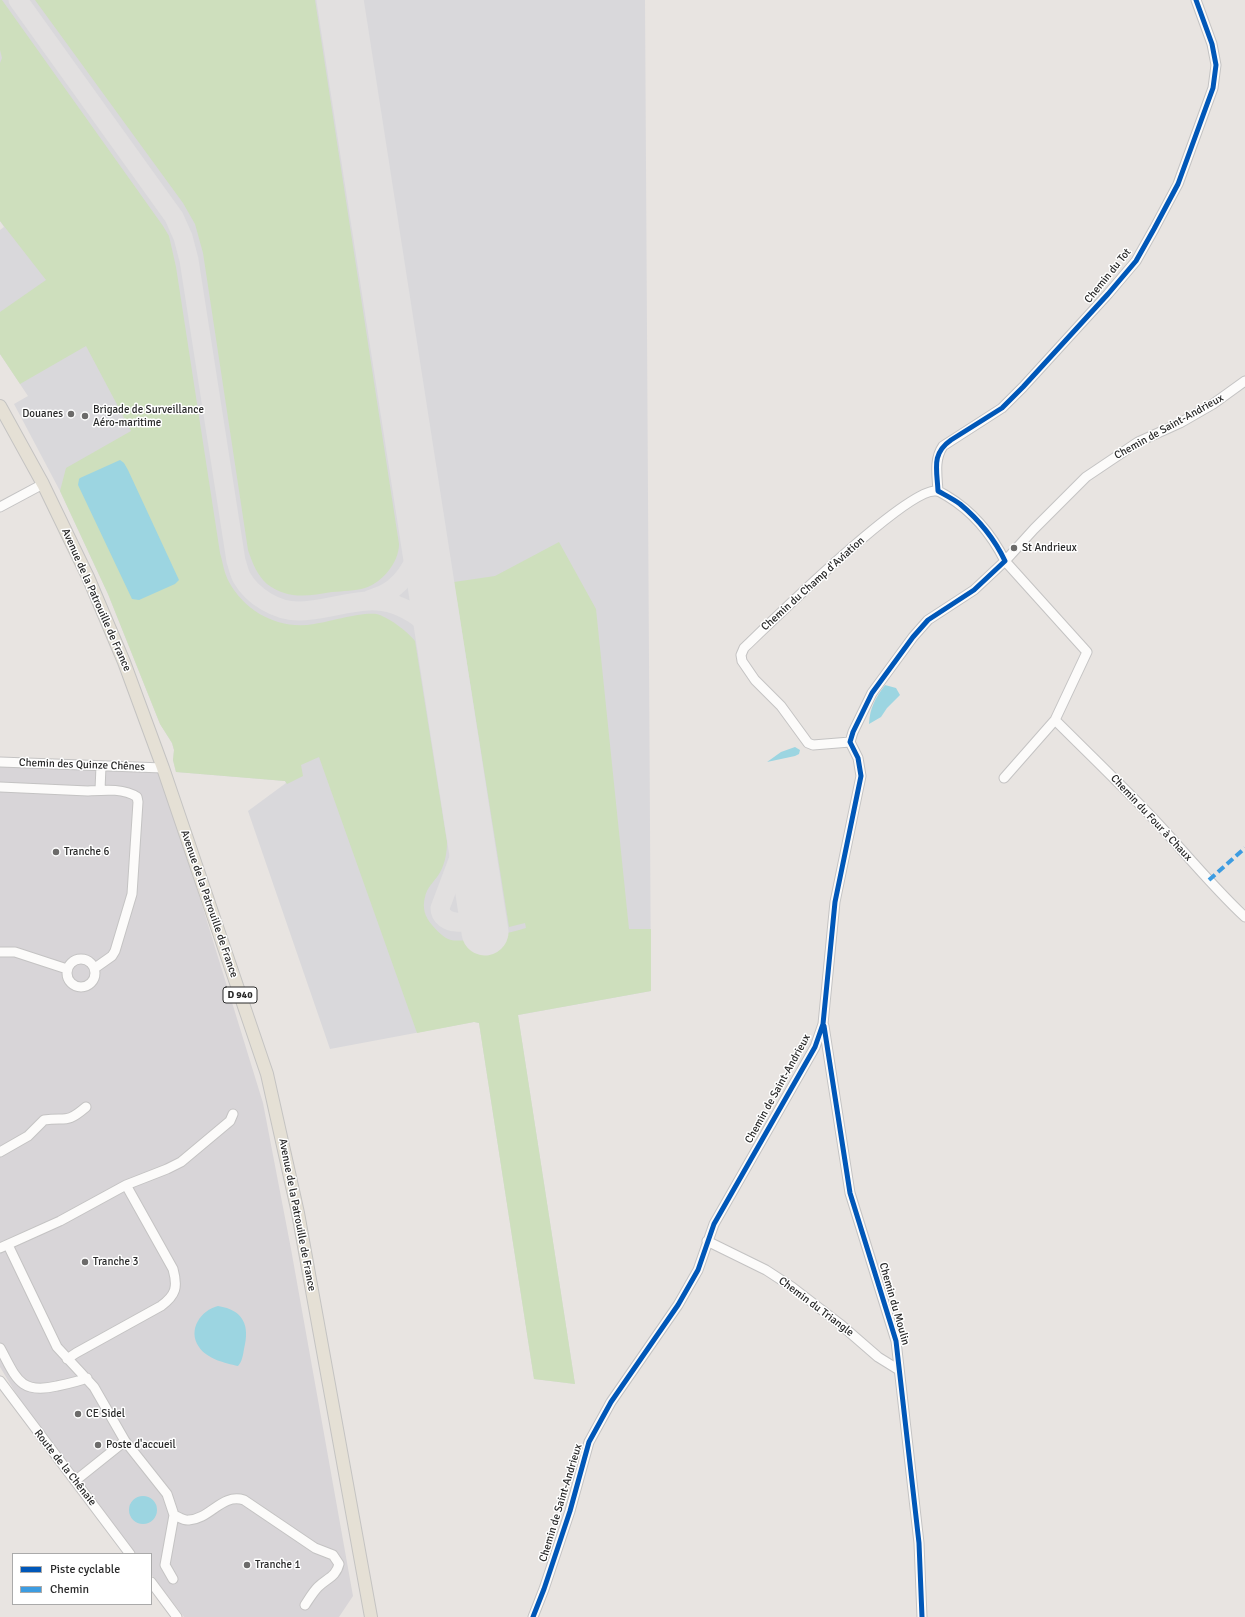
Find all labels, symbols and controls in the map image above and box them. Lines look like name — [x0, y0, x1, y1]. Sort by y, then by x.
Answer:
street label: Chemin du Tot — [1082, 246, 1134, 306]
street label: Chemin de Saint-Andrieux — [1112, 391, 1226, 463]
place label: Brigade de Surveillance Aéro-maritime — [93, 403, 204, 429]
place label: Douanes — [22, 407, 63, 421]
marker: Douanes — [66, 409, 76, 419]
marker: Brigade de Surveillance Aéro-maritime — [80, 411, 90, 421]
street label: Avenue de la Patrouille de France — [58, 526, 134, 674]
street label: Chemin du Champ d'Aviation — [759, 534, 867, 634]
place label: St Andrieux — [1022, 541, 1077, 555]
marker: St Andrieux — [1009, 543, 1019, 553]
street label: Chemin des Quinze Chênes — [19, 756, 145, 774]
street label: Chemin du Four à Chaux — [1107, 772, 1195, 864]
street label: Avenue de la Patrouille de France — [177, 828, 241, 980]
place label: Tranche 6 — [64, 845, 109, 859]
marker: Tranche 6 — [51, 847, 61, 857]
road number: D 940 — [223, 987, 257, 1003]
street label: Chemin de Saint-Andrieux — [742, 1032, 814, 1146]
street label: Avenue de la Patrouille de France — [276, 1138, 318, 1292]
place label: Tranche 3 — [93, 1255, 138, 1269]
marker: Tranche 3 — [80, 1257, 90, 1267]
street label: Chemin du Moulin — [876, 1261, 912, 1347]
street label: Chemin du Triangle — [776, 1274, 856, 1340]
place label: CE Sidel — [86, 1407, 125, 1421]
marker: CE Sidel — [73, 1409, 83, 1419]
street label: Route de la Chênaie — [31, 1427, 99, 1509]
place label: Poste d'accueil — [106, 1438, 176, 1452]
marker: Poste d'accueil — [93, 1440, 103, 1450]
street label: Chemin de Saint-Andrieux — [537, 1442, 585, 1564]
legend — [12, 1553, 152, 1605]
place label: Tranche 1 — [255, 1558, 300, 1572]
marker: Tranche 1 — [242, 1560, 252, 1570]
text: Piste cyclable — [50, 1562, 120, 1577]
text: Chemin — [50, 1582, 89, 1597]

